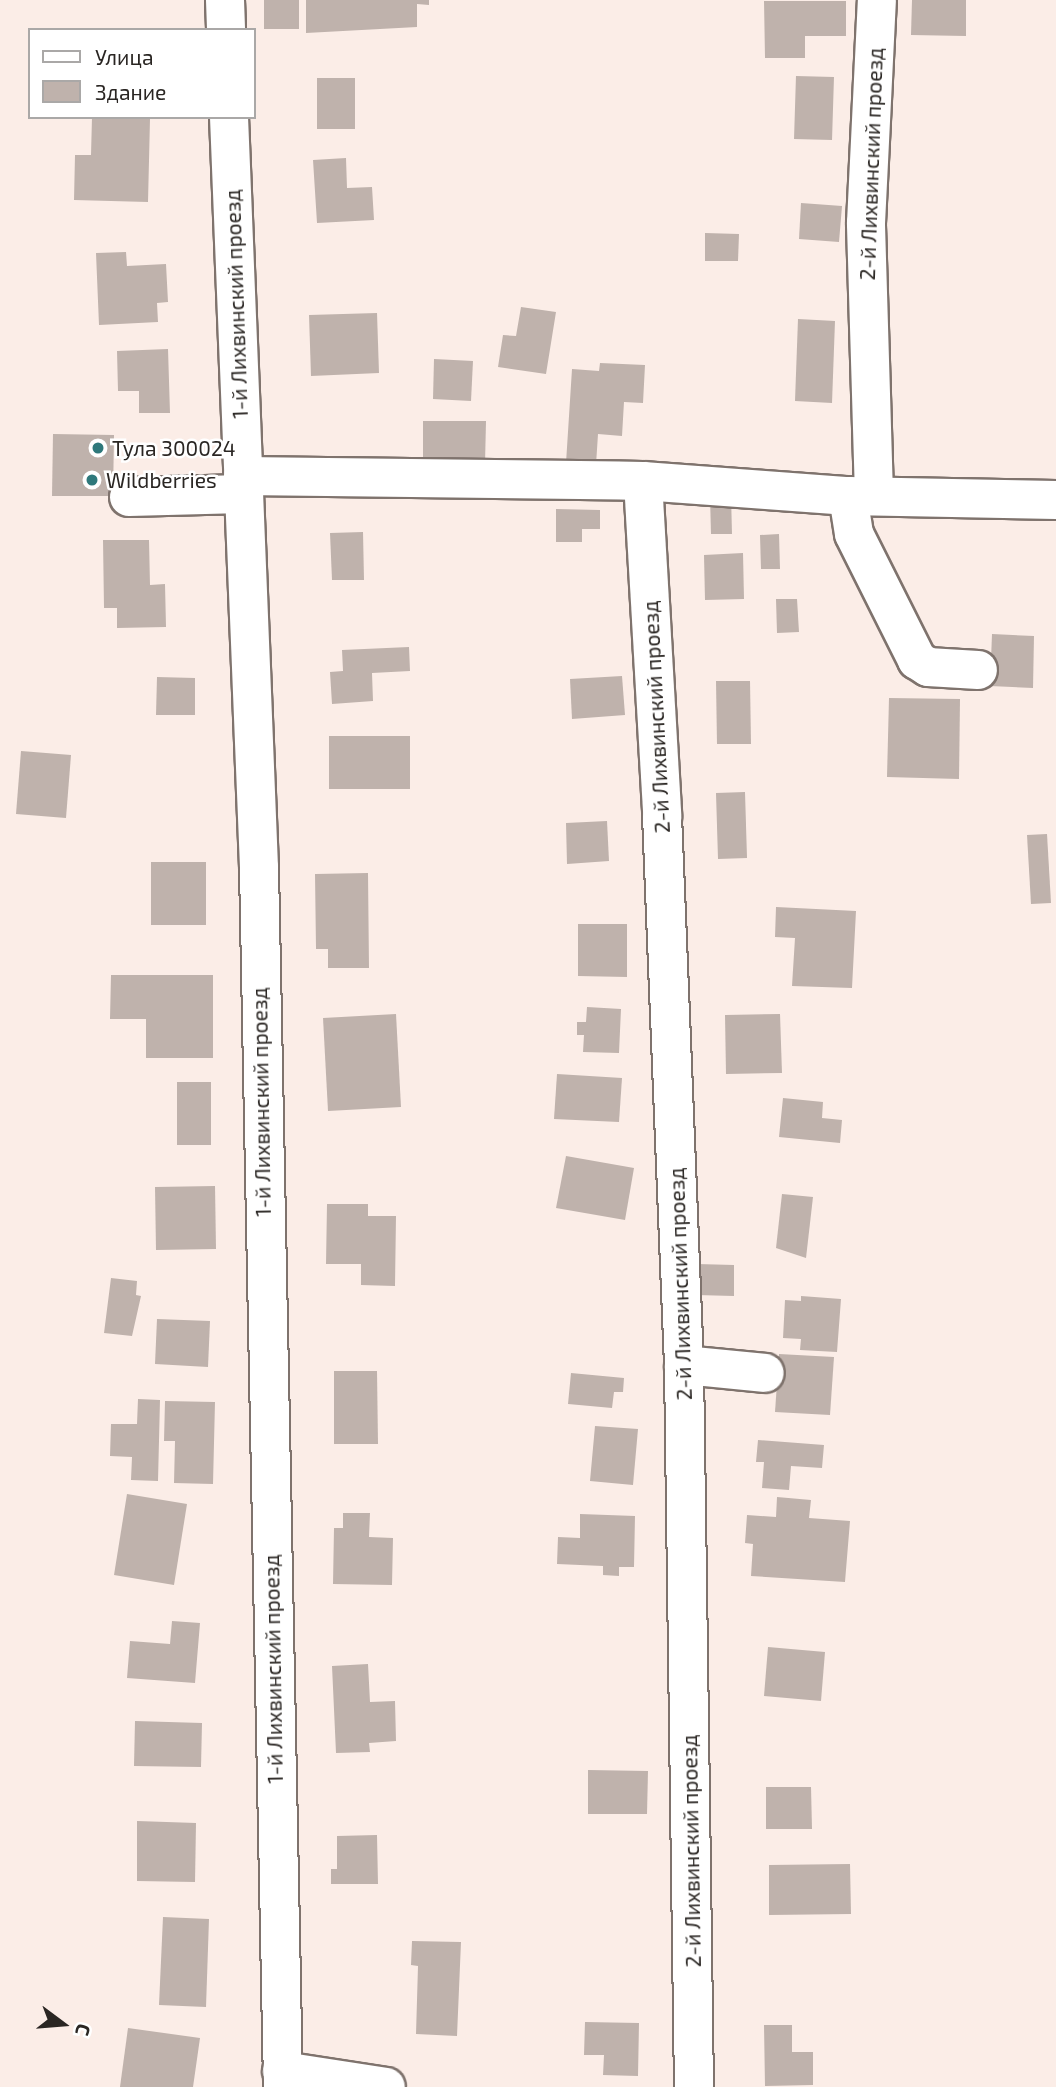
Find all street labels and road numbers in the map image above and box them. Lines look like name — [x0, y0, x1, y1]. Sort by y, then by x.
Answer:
street label: 2-й Лихвинский проезд — [854, 47, 888, 281]
street label: 1-й Лихвинский проезд — [219, 189, 253, 419]
street label: 2-й Лихвинский проезд — [637, 600, 675, 834]
street label: 1-й Лихвинский проезд — [246, 987, 276, 1217]
street label: 2-й Лихвинский проезд — [663, 1167, 697, 1401]
street label: 1-й Лихвинский проезд — [258, 1554, 288, 1784]
street label: 2-й Лихвинский проезд — [676, 1734, 706, 1968]

